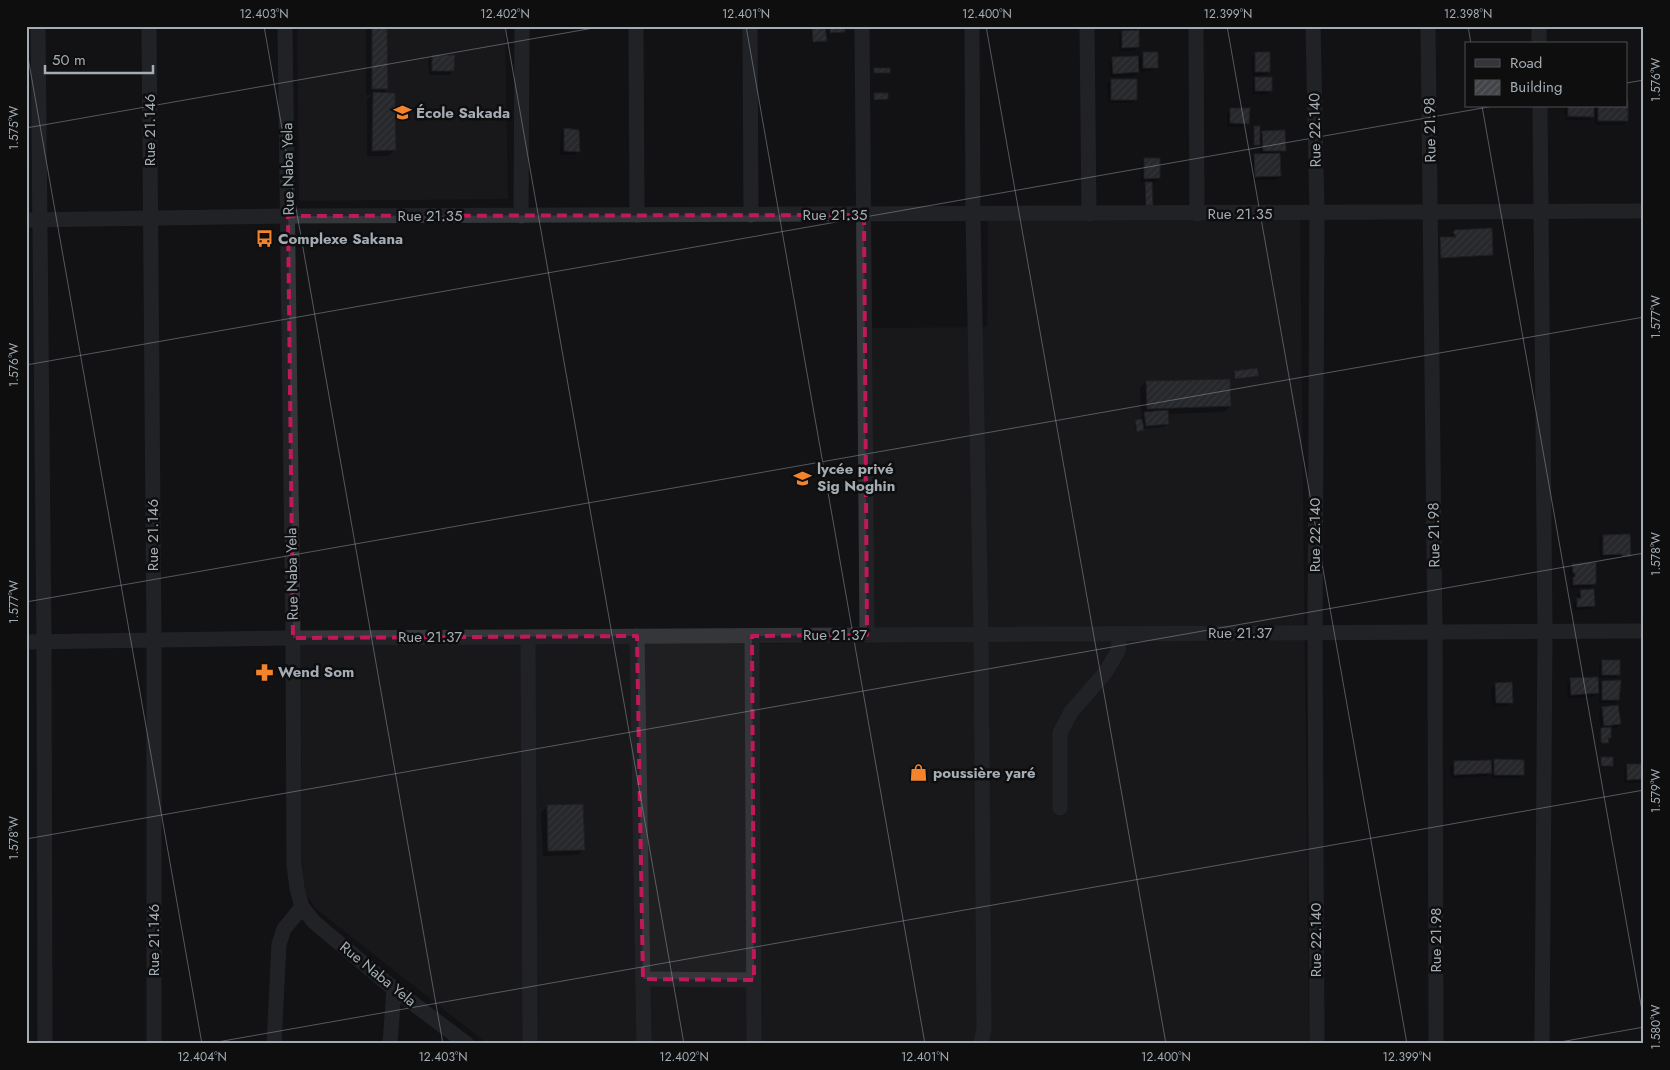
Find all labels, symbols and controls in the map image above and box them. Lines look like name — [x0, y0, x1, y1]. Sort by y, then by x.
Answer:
text: 12.403°N — [239, 5, 289, 23]
text: 12.402°N — [480, 5, 530, 23]
text: 12.401°N — [722, 5, 770, 23]
text: 12.400°N — [962, 5, 1012, 23]
text: 12.399°N — [1204, 5, 1252, 23]
text: 12.398°N — [1444, 5, 1492, 23]
scale bar — [45, 42, 152, 74]
legend — [1465, 42, 1628, 108]
text: 50 m — [52, 49, 86, 71]
text: Road — [1510, 52, 1542, 74]
text: 1.576°W — [1647, 58, 1665, 102]
text: Building — [1510, 76, 1562, 98]
street label: Rue 22.140 — [1303, 93, 1327, 167]
street label: Rue 21.146 — [139, 94, 161, 166]
street label: Rue 21.98 — [1418, 97, 1442, 163]
place label: École Sakada — [416, 102, 510, 124]
school or university icon: École Sakada — [392, 103, 412, 123]
text: 1.575°W — [5, 106, 23, 150]
street label: Rue Naba Yela — [276, 122, 300, 216]
street label: Rue 21.35 — [1208, 203, 1272, 225]
street label: Rue 21.35 — [803, 204, 867, 226]
street label: Rue 21.35 — [398, 205, 462, 227]
place label: Complexe Sakana — [278, 228, 403, 250]
bus stop icon: Complexe Sakana — [254, 229, 274, 249]
text: 1.577°W — [1647, 295, 1665, 339]
text: 1.576°W — [5, 343, 23, 387]
place label: lycée privé Sig Noghin — [817, 458, 895, 497]
school or university icon: lycée privé Sig Noghin — [793, 468, 813, 488]
street label: Rue 22.140 — [1304, 498, 1326, 572]
street label: Rue 21.146 — [142, 499, 164, 571]
street label: Rue 21.98 — [1422, 502, 1446, 568]
street label: Rue Naba Yela — [280, 527, 304, 621]
text: 1.578°W — [1647, 532, 1665, 576]
text: 1.577°W — [5, 580, 23, 624]
street label: Rue 21.37 — [1208, 622, 1272, 644]
street label: Rue 21.37 — [803, 624, 867, 646]
street label: Rue 21.37 — [398, 626, 462, 648]
place label: Wend Som — [278, 661, 354, 683]
pharmacy icon: Wend Som — [254, 662, 274, 682]
place label: poussière yaré — [933, 762, 1036, 784]
shop icon: poussière yaré — [909, 763, 929, 783]
text: 1.579°W — [1647, 769, 1665, 813]
text: 1.578°W — [5, 816, 23, 860]
street label: Rue 22.140 — [1305, 903, 1327, 977]
street label: Rue 21.146 — [143, 904, 165, 976]
street label: Rue 21.98 — [1425, 907, 1447, 973]
street label: Rue Naba Yela — [335, 936, 421, 1012]
text: 1.580°W — [1647, 1005, 1665, 1049]
text: 12.404°N — [177, 1048, 227, 1066]
text: 12.403°N — [418, 1048, 468, 1066]
text: 12.402°N — [659, 1048, 709, 1066]
text: 12.401°N — [901, 1048, 949, 1066]
text: 12.400°N — [1141, 1048, 1191, 1066]
text: 12.399°N — [1383, 1048, 1431, 1066]

